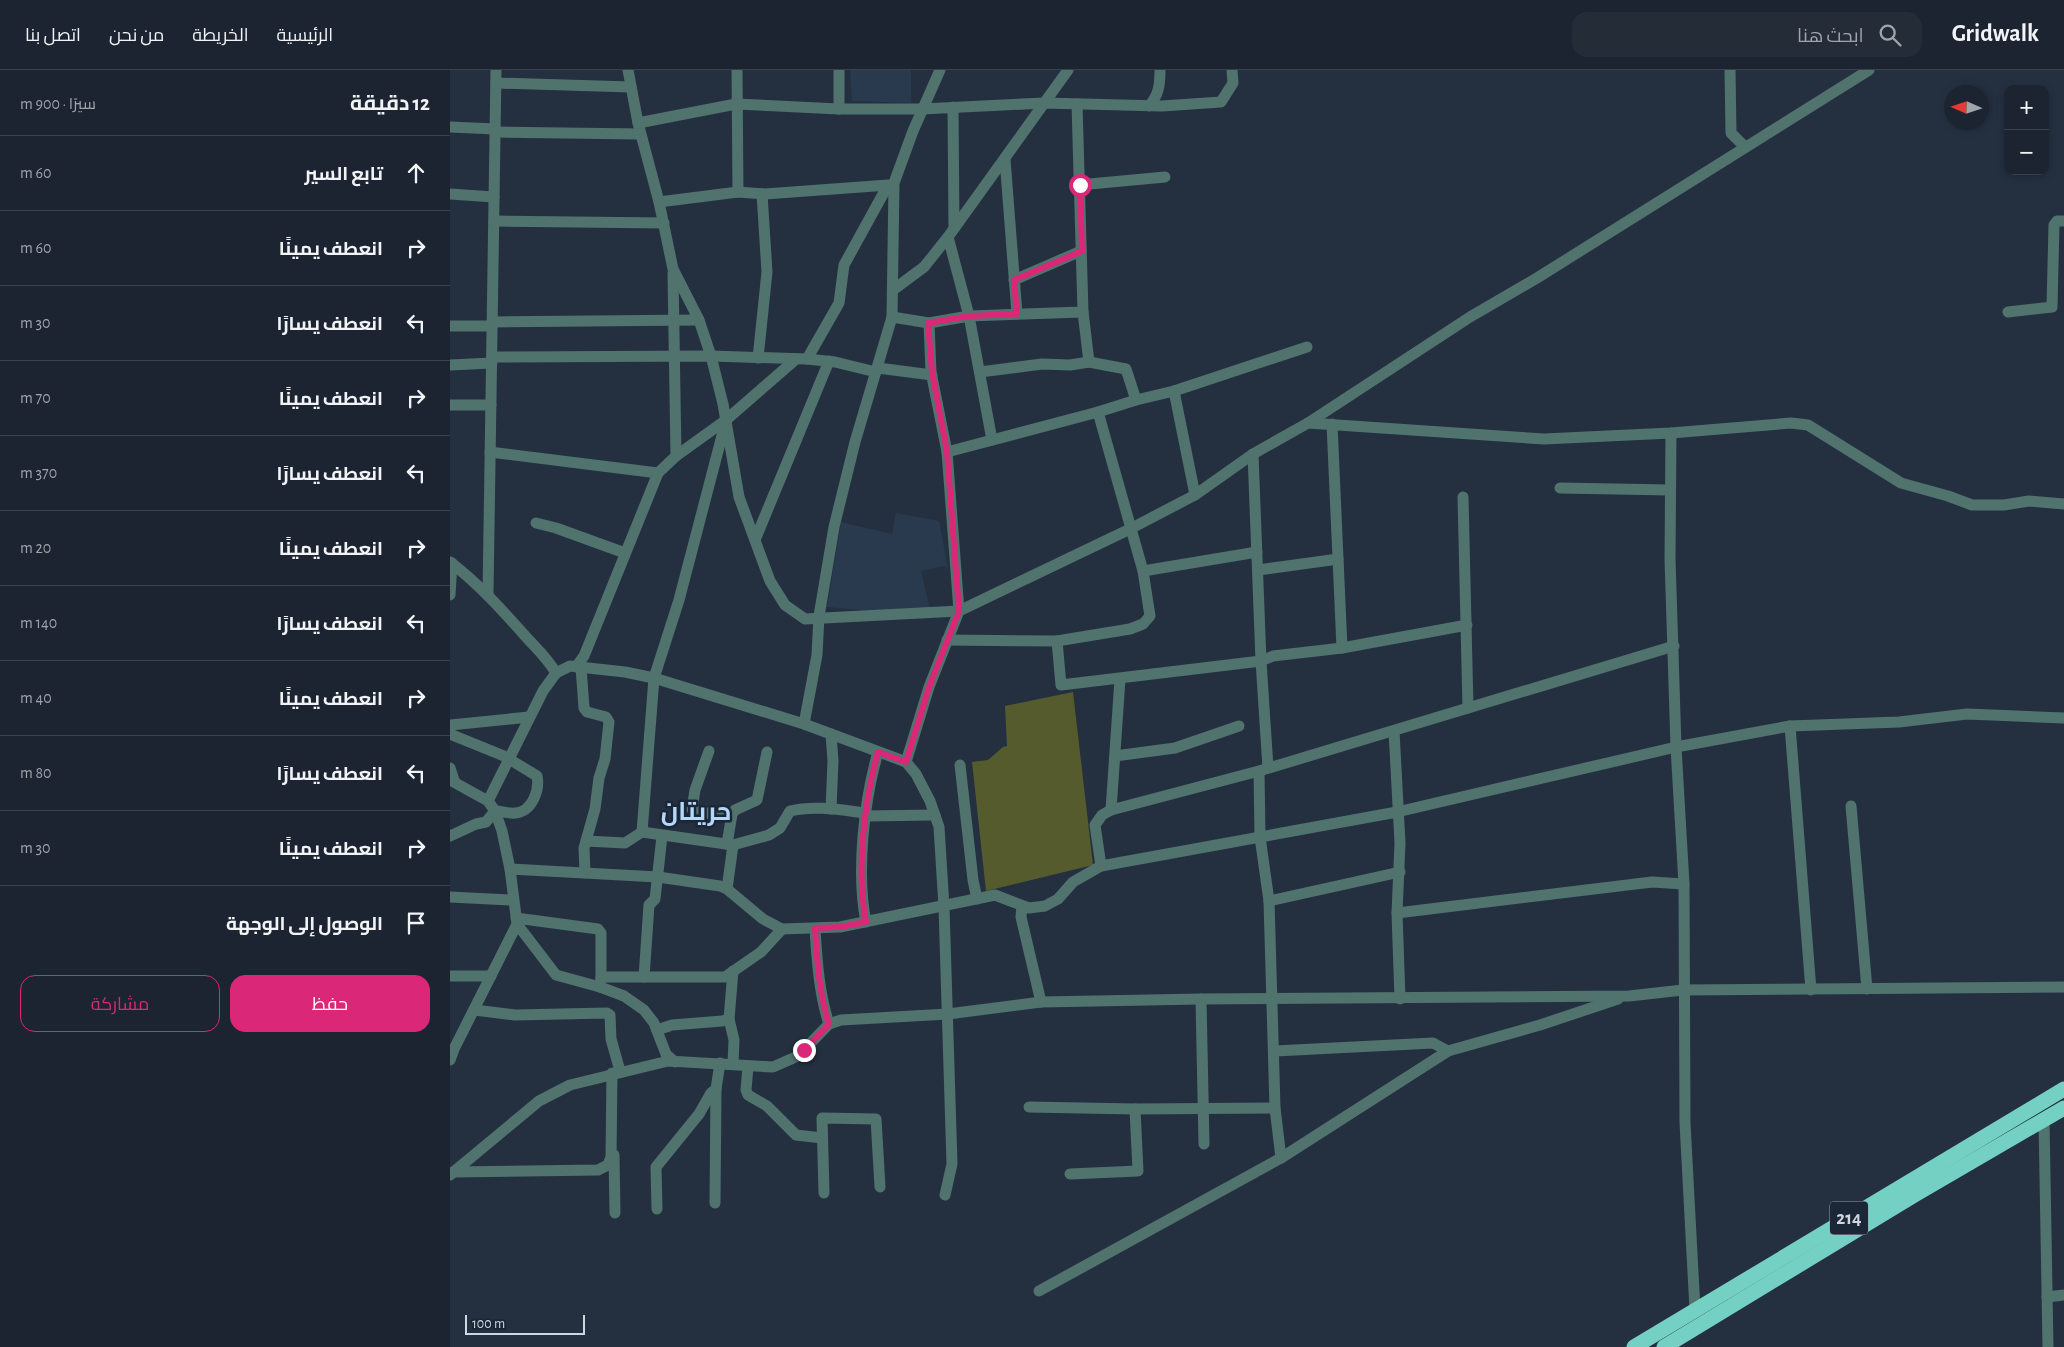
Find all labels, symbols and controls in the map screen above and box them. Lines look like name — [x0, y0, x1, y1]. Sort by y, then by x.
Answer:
search box — [1572, 12, 1922, 57]
icon: search — [1876, 21, 1904, 49]
text: Gridwalk — [1952, 22, 2039, 46]
text: اتصل بنا — [25, 27, 81, 45]
text: من نحن — [109, 27, 164, 45]
text: الخريطة — [192, 27, 249, 45]
text: الرئيسية — [277, 27, 333, 45]
text: ابحث هنا — [1797, 27, 1864, 46]
north arrow — [1944, 85, 1989, 130]
map controls — [2004, 85, 2049, 175]
button: + — [2004, 85, 2049, 130]
text: 12 دقيقة — [350, 93, 430, 114]
text: سيرًا · 900 m — [20, 96, 96, 112]
button: − — [2004, 130, 2049, 175]
icon: ahead — [402, 159, 430, 187]
text: 60 m — [20, 165, 51, 181]
text: تابع السير — [305, 165, 383, 184]
route start — [1069, 174, 1092, 197]
icon: right — [402, 234, 430, 262]
text: 60 m — [20, 240, 51, 256]
text: انعطف يمينًا — [279, 240, 383, 259]
icon: left — [402, 309, 430, 337]
text: 30 m — [20, 315, 51, 331]
text: انعطف يسارًا — [277, 315, 383, 334]
icon: right — [402, 384, 430, 412]
text: 70 m — [20, 390, 51, 406]
text: انعطف يمينًا — [279, 390, 383, 409]
icon: left — [402, 459, 430, 487]
text: 370 m — [20, 465, 57, 481]
text: انعطف يسارًا — [277, 465, 383, 484]
icon: right — [402, 534, 430, 562]
text: 20 m — [20, 540, 51, 556]
text: انعطف يمينًا — [279, 540, 383, 559]
icon: left — [402, 609, 430, 637]
text: 140 m — [20, 615, 57, 631]
text: انعطف يسارًا — [277, 615, 383, 634]
icon: right — [402, 684, 430, 712]
text: 40 m — [20, 690, 52, 706]
text: انعطف يمينًا — [279, 690, 383, 709]
icon: left — [402, 759, 430, 787]
text: 80 m — [20, 765, 52, 781]
text: انعطف يسارًا — [277, 765, 383, 784]
district label: حريتان — [661, 800, 731, 826]
icon: right — [402, 834, 430, 862]
text: 30 m — [20, 840, 51, 856]
text: انعطف يمينًا — [279, 840, 383, 859]
icon: arrive — [402, 909, 430, 937]
text: الوصول إلى الوجهة — [226, 915, 383, 934]
button: مشاركة — [20, 975, 220, 1032]
button: حفظ — [230, 975, 430, 1032]
route end — [793, 1039, 816, 1062]
road number: 214 — [1830, 1202, 1868, 1234]
scale bar — [465, 1312, 585, 1335]
text: 100 m — [472, 1317, 505, 1331]

